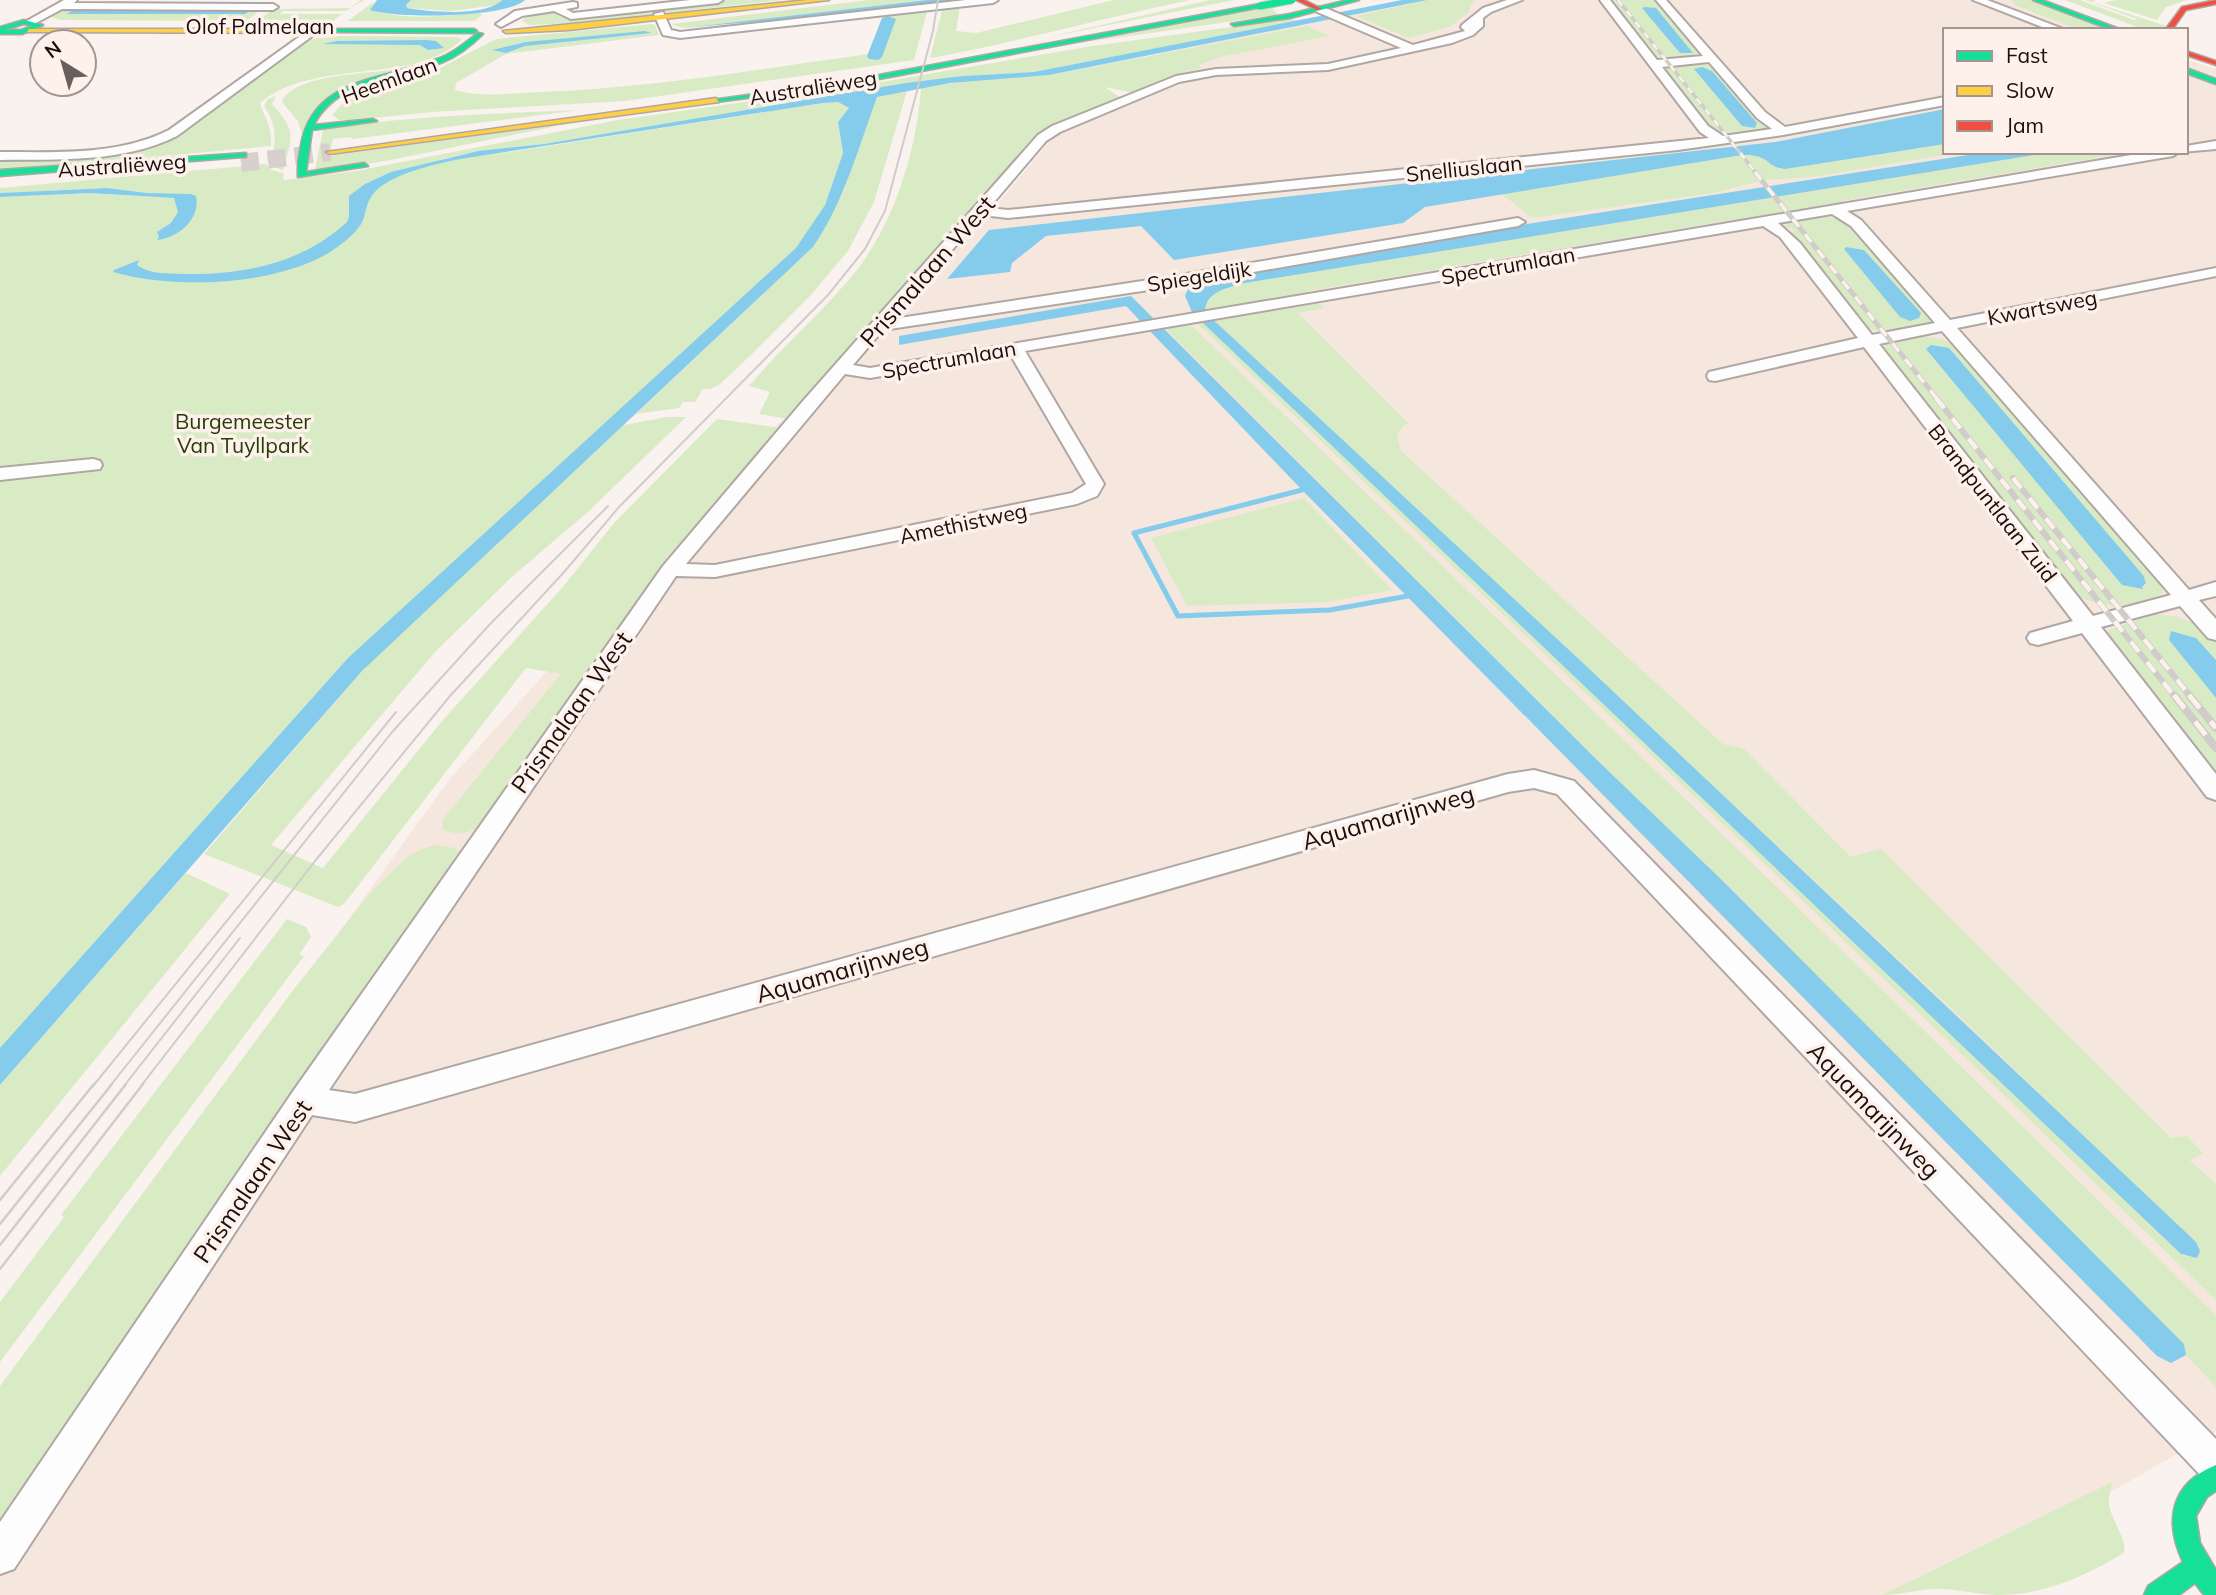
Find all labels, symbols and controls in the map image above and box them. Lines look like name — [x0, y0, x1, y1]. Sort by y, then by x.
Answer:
street label: Olof Palmelaan — [186, 13, 334, 39]
north arrow — [28, 28, 98, 98]
legend — [1943, 28, 2188, 154]
text: N — [40, 36, 66, 63]
text: Fast — [2006, 42, 2048, 68]
street label: Heemlaan — [338, 51, 440, 109]
street label: Australiëweg — [747, 64, 879, 110]
text: Slow — [2006, 77, 2054, 103]
text: Jam — [2006, 112, 2044, 138]
street label: Australiëweg — [57, 148, 187, 182]
street label: Snelliuslaan — [1405, 149, 1523, 187]
street label: Prismalaan West — [853, 189, 1001, 353]
street label: Spectrumlaan — [1439, 240, 1577, 290]
street label: Spiegeldijk — [1145, 255, 1253, 297]
street label: Kwartsweg — [1985, 284, 2099, 330]
street label: Spectrumlaan — [880, 334, 1018, 384]
park label: Burgemeester Van Tuyllpark — [175, 408, 311, 458]
street label: Brandpuntlaan Zuid — [1923, 419, 2063, 587]
street label: Amethistweg — [897, 497, 1029, 549]
street label: Prismalaan West — [504, 625, 638, 799]
street label: Aquamarijnweg — [1298, 778, 1478, 856]
street label: Aquamarijnweg — [752, 931, 932, 1009]
street label: Aquamarijnweg — [1801, 1036, 1947, 1184]
street label: Prismalaan West — [186, 1094, 318, 1268]

